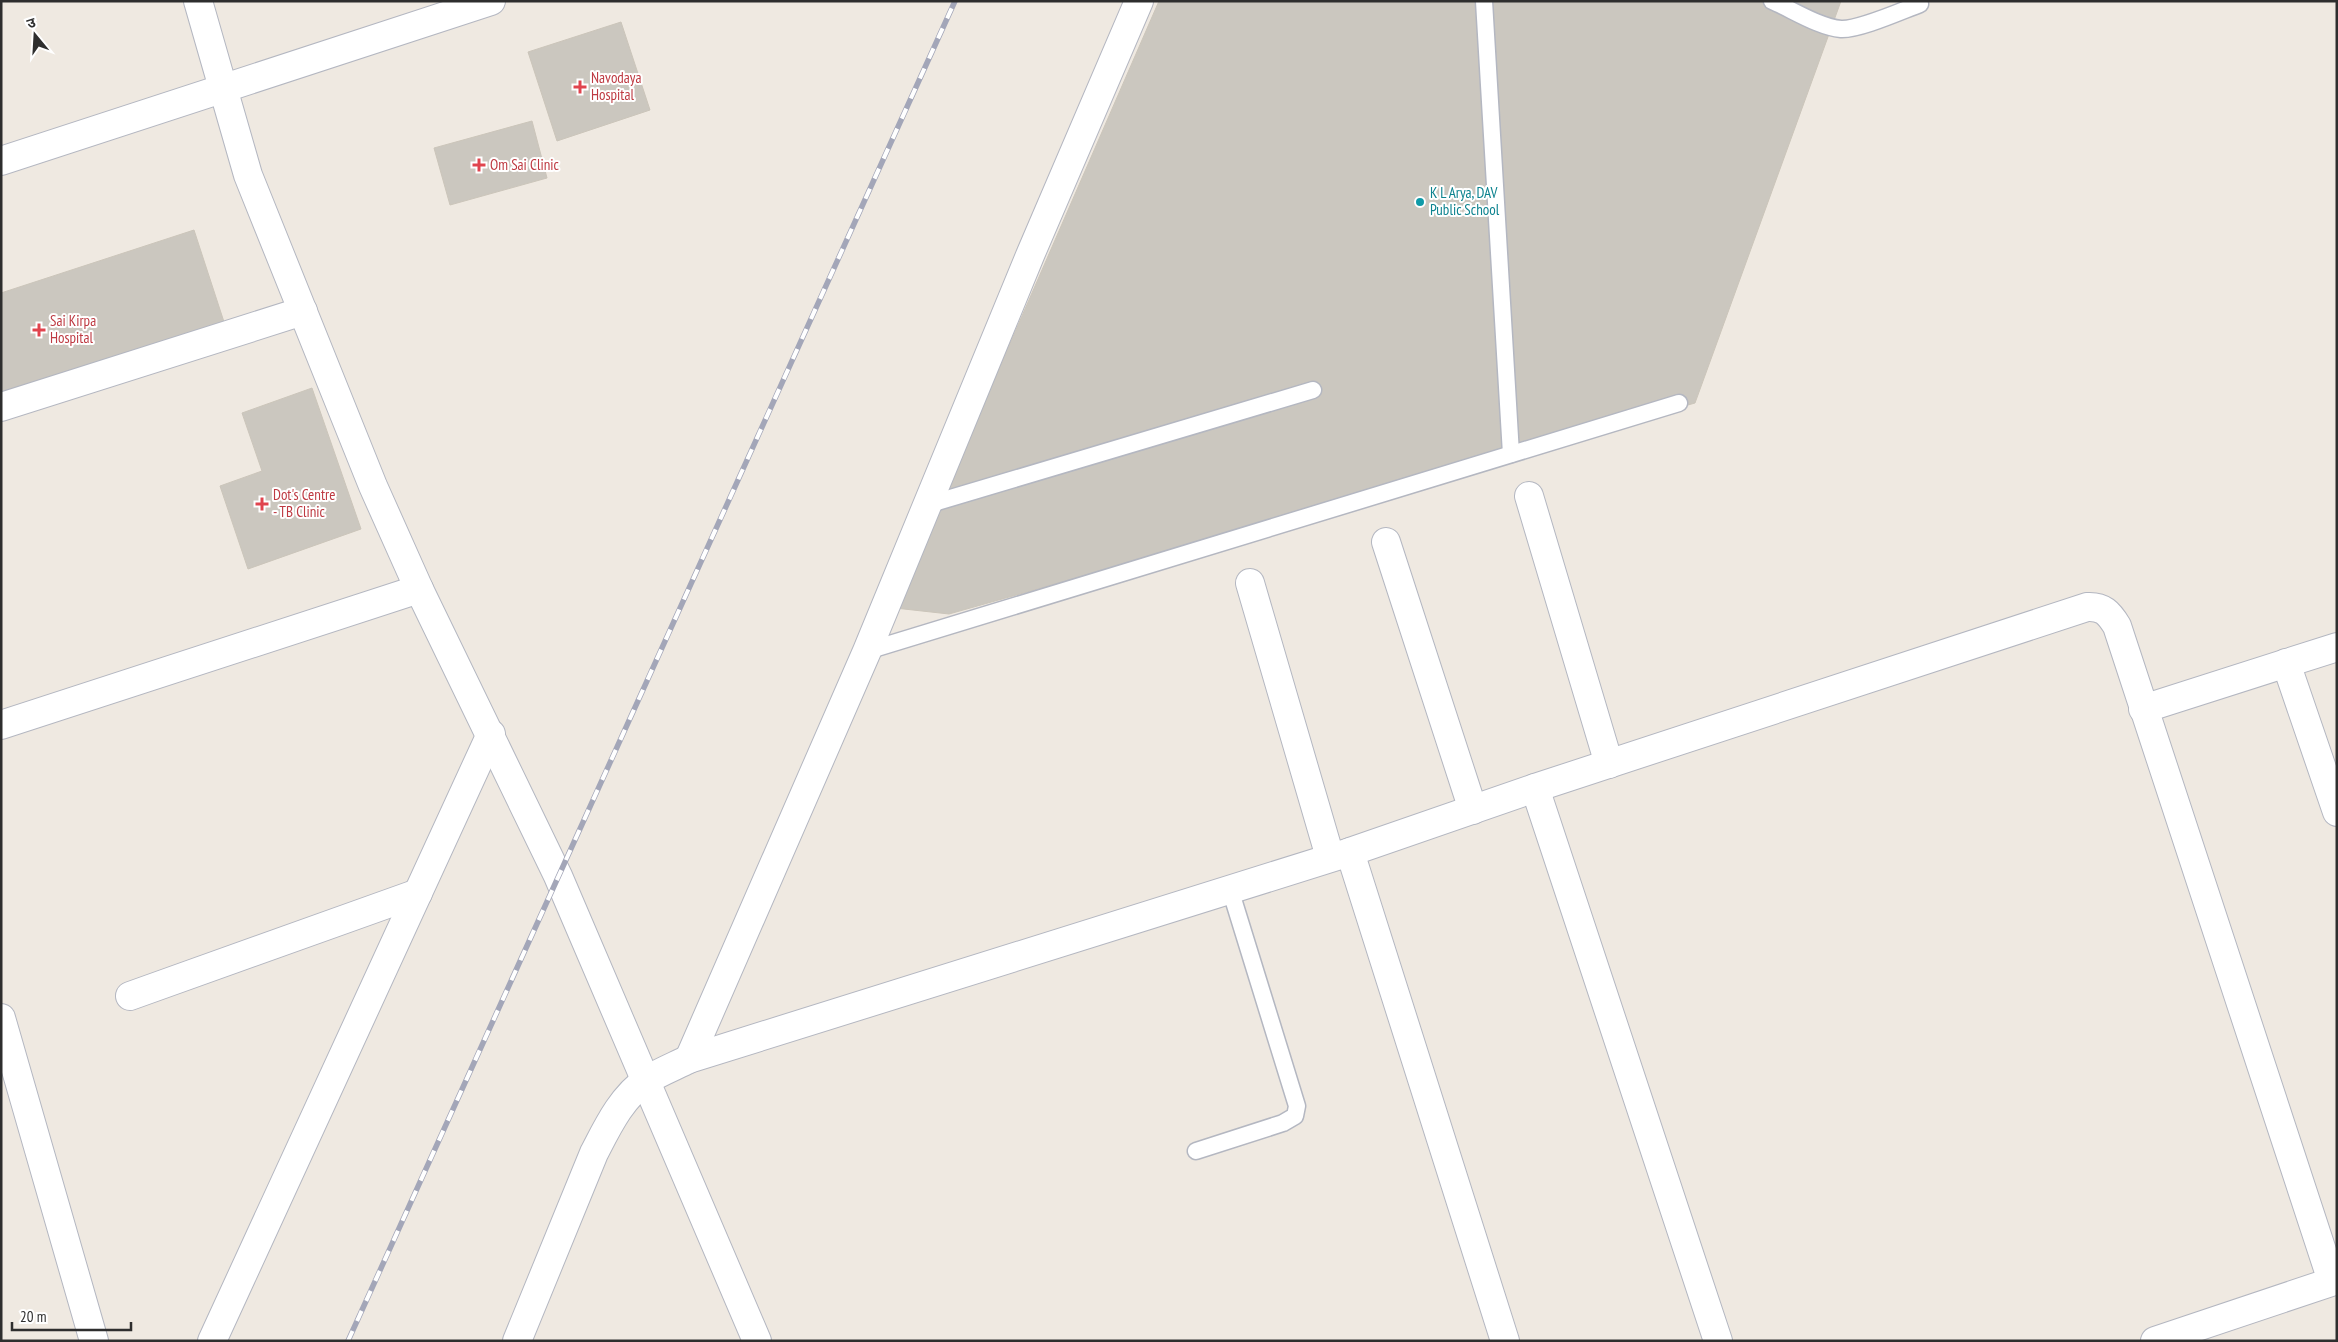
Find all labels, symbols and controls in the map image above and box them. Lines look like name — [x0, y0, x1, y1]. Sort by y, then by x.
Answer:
north arrow — [10, 10, 60, 60]
text: उ — [24, 13, 38, 32]
place label: Navodaya Hospital — [591, 68, 642, 104]
marker: Navodaya Hospital — [573, 80, 587, 94]
place label: Om Sai Clinic — [490, 155, 559, 174]
marker: Om Sai Clinic — [472, 158, 486, 172]
place label: K L Arya, DAV Public School — [1430, 183, 1500, 219]
marker: K L Arya, DAV Public School — [1414, 196, 1426, 208]
place label: Sai Kirpa Hospital — [50, 311, 96, 347]
marker: Sai Kirpa Hospital — [32, 323, 46, 337]
place label: Dot's Centre - TB Clinic — [273, 485, 335, 521]
marker: Dot's Centre - TB Clinic — [255, 497, 269, 511]
scale bar — [12, 1300, 131, 1332]
text: 20 m — [20, 1307, 46, 1326]

